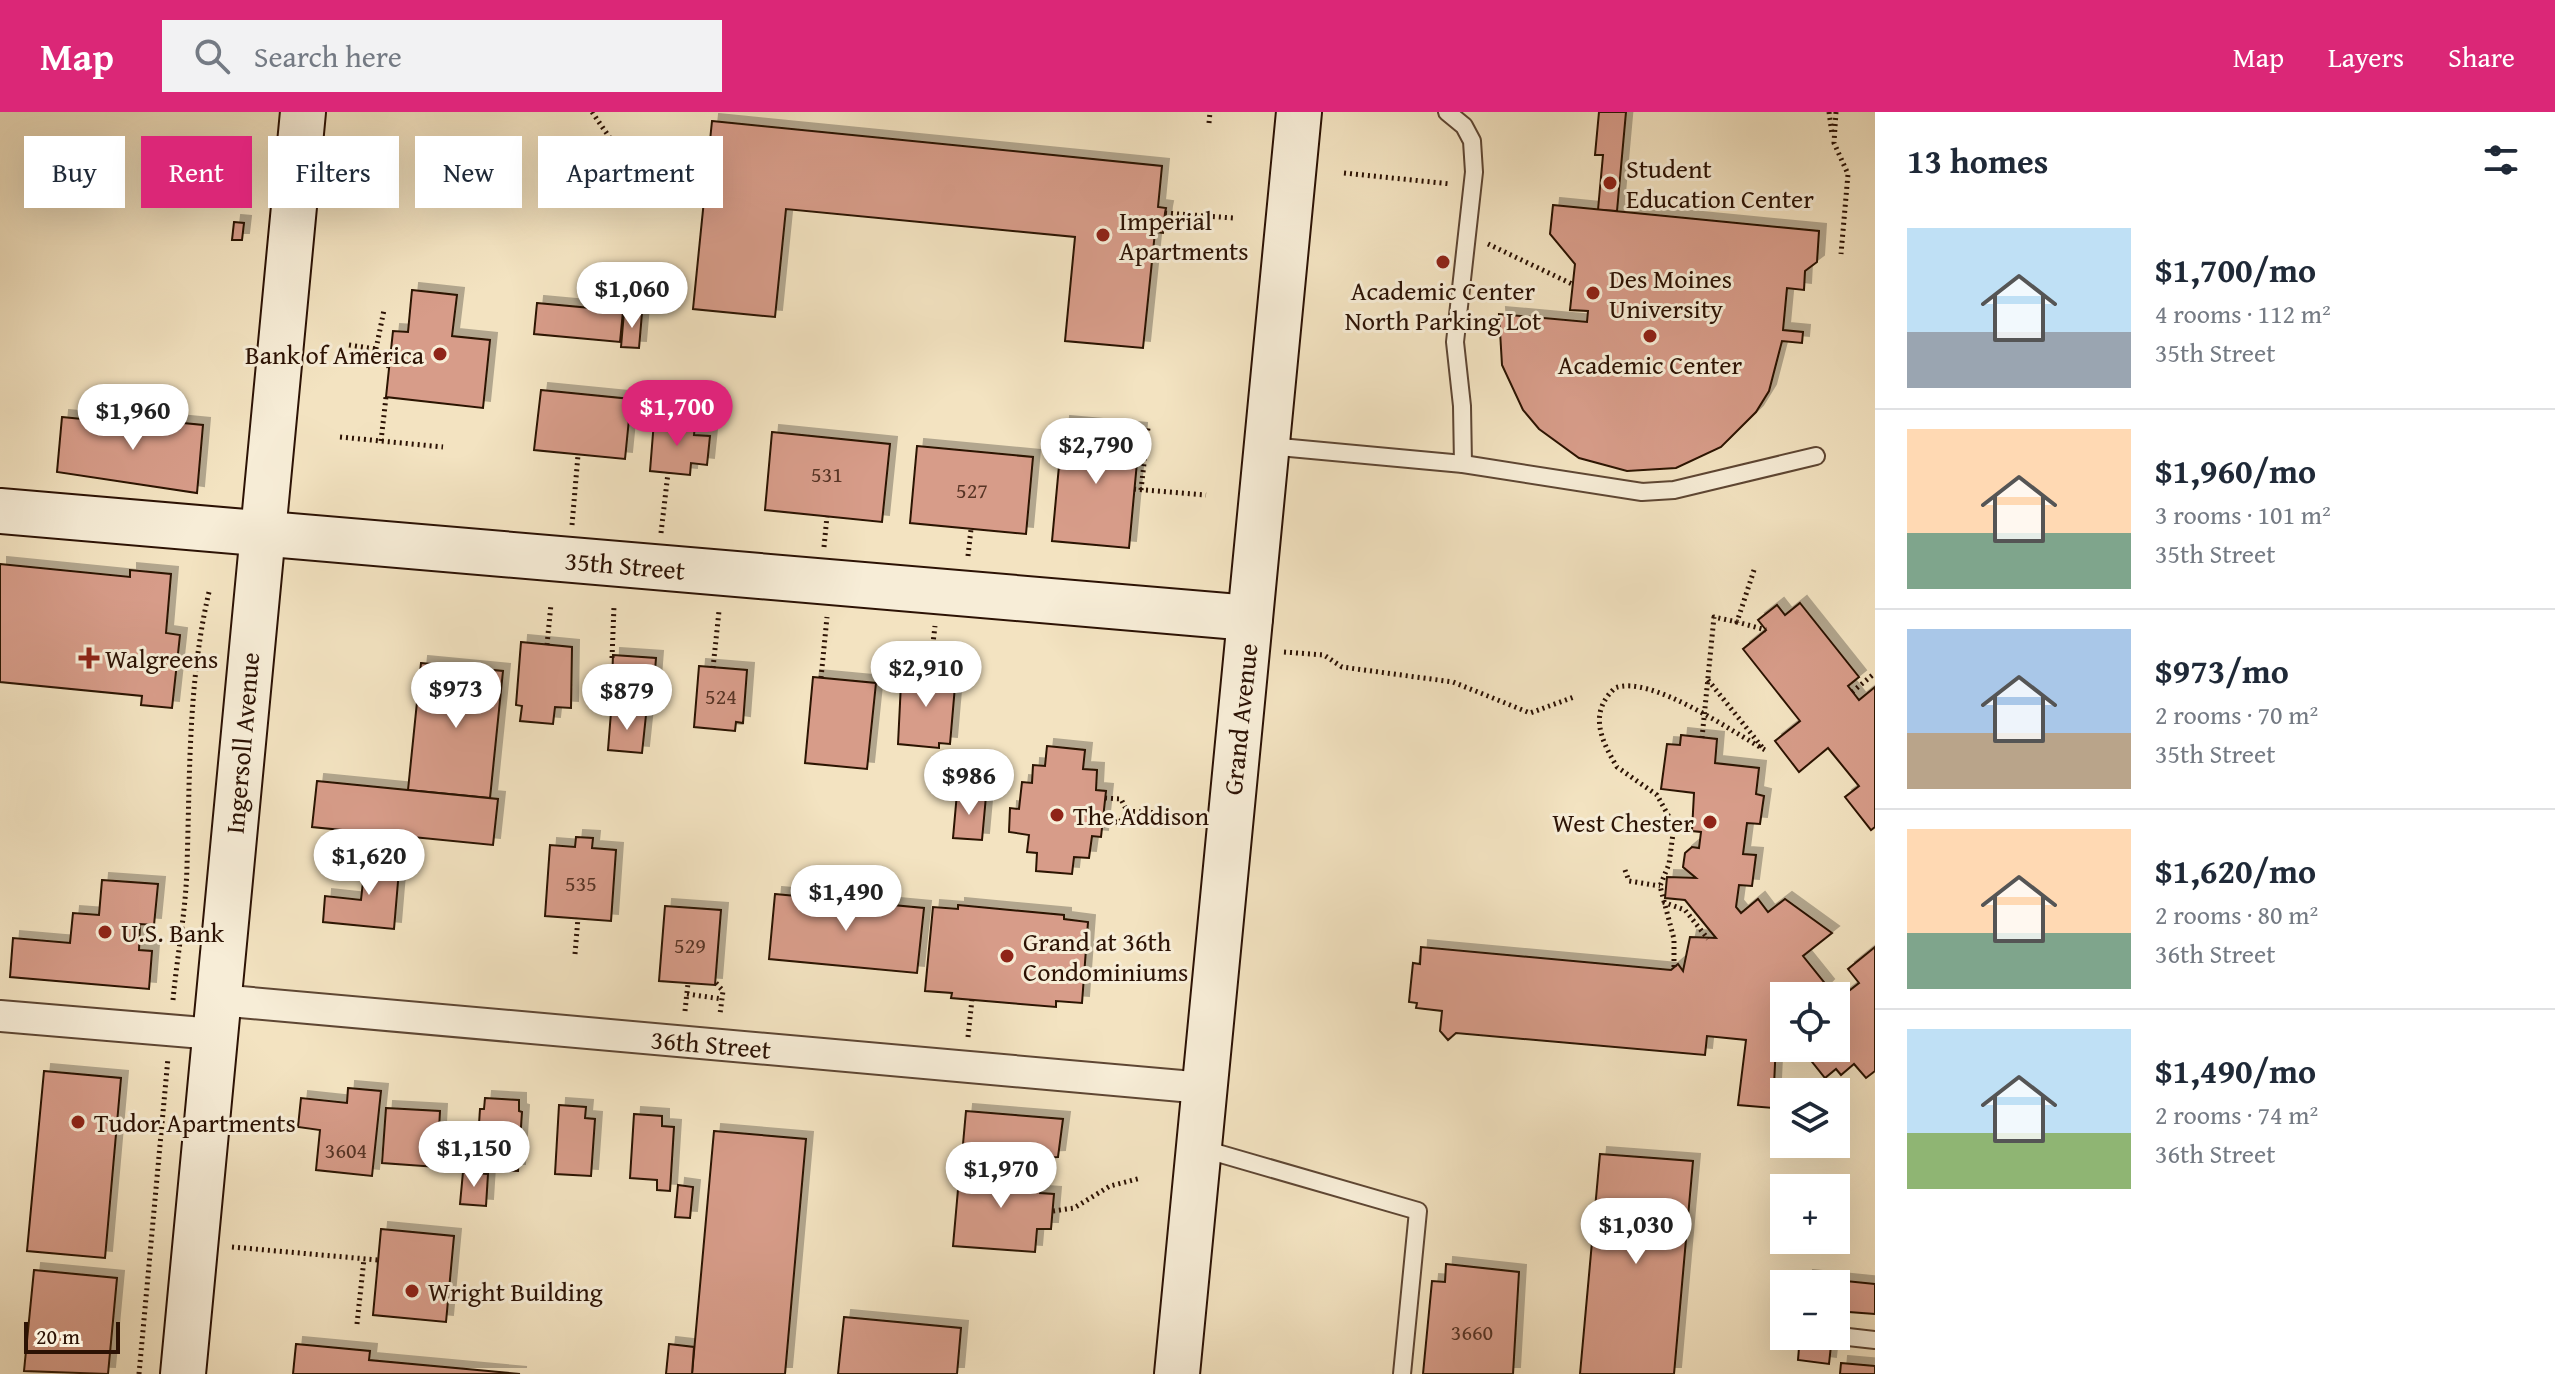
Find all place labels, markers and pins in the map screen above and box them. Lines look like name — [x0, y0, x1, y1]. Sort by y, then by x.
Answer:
place label: Student Education Center — [1626, 149, 1814, 218]
marker: Student Education Center — [1601, 174, 1619, 192]
place label: Imperial Apartments — [1119, 201, 1249, 270]
marker: Imperial Apartments — [1094, 226, 1112, 244]
marker: Academic Center North Parking Lot — [1434, 253, 1452, 271]
place label: Des Moines University — [1609, 259, 1732, 328]
pin: $1,060 — [567, 262, 697, 330]
place label: Academic Center North Parking Lot — [1345, 271, 1541, 340]
marker: Des Moines University — [1584, 284, 1602, 302]
marker: Academic Center — [1641, 327, 1659, 345]
place label: Bank of America — [245, 335, 425, 374]
marker: Bank of America — [431, 345, 449, 363]
place label: Academic Center — [1558, 345, 1743, 384]
pin: $1,700 — [612, 380, 742, 448]
pin: $1,960 — [68, 384, 198, 452]
pin: $2,790 — [1031, 418, 1161, 486]
place label: Walgreens — [105, 639, 218, 678]
pin: $2,910 — [861, 641, 991, 709]
marker: Walgreens — [80, 649, 98, 667]
pin: $973 — [409, 662, 503, 730]
pin: $879 — [580, 664, 674, 732]
pin: $986 — [922, 749, 1016, 817]
place label: The Addison — [1073, 796, 1210, 835]
place label: West Chester — [1552, 803, 1694, 842]
marker: The Addison — [1048, 806, 1066, 824]
marker: West Chester — [1701, 813, 1719, 831]
pin: $1,620 — [304, 829, 434, 897]
pin: $1,490 — [781, 865, 911, 933]
place label: U.S. Bank — [121, 913, 225, 952]
place label: Grand at 36th Condominiums — [1023, 922, 1188, 991]
marker: U.S. Bank — [96, 923, 114, 941]
marker: Grand at 36th Condominiums — [998, 947, 1016, 965]
place label: Tudor Apartments — [94, 1103, 296, 1142]
marker: Tudor Apartments — [69, 1113, 87, 1131]
pin: $1,150 — [409, 1121, 539, 1189]
pin: $1,970 — [936, 1142, 1066, 1210]
pin: $1,030 — [1571, 1198, 1701, 1266]
place label: Wright Building — [428, 1272, 603, 1311]
marker: Wright Building — [403, 1282, 421, 1300]

